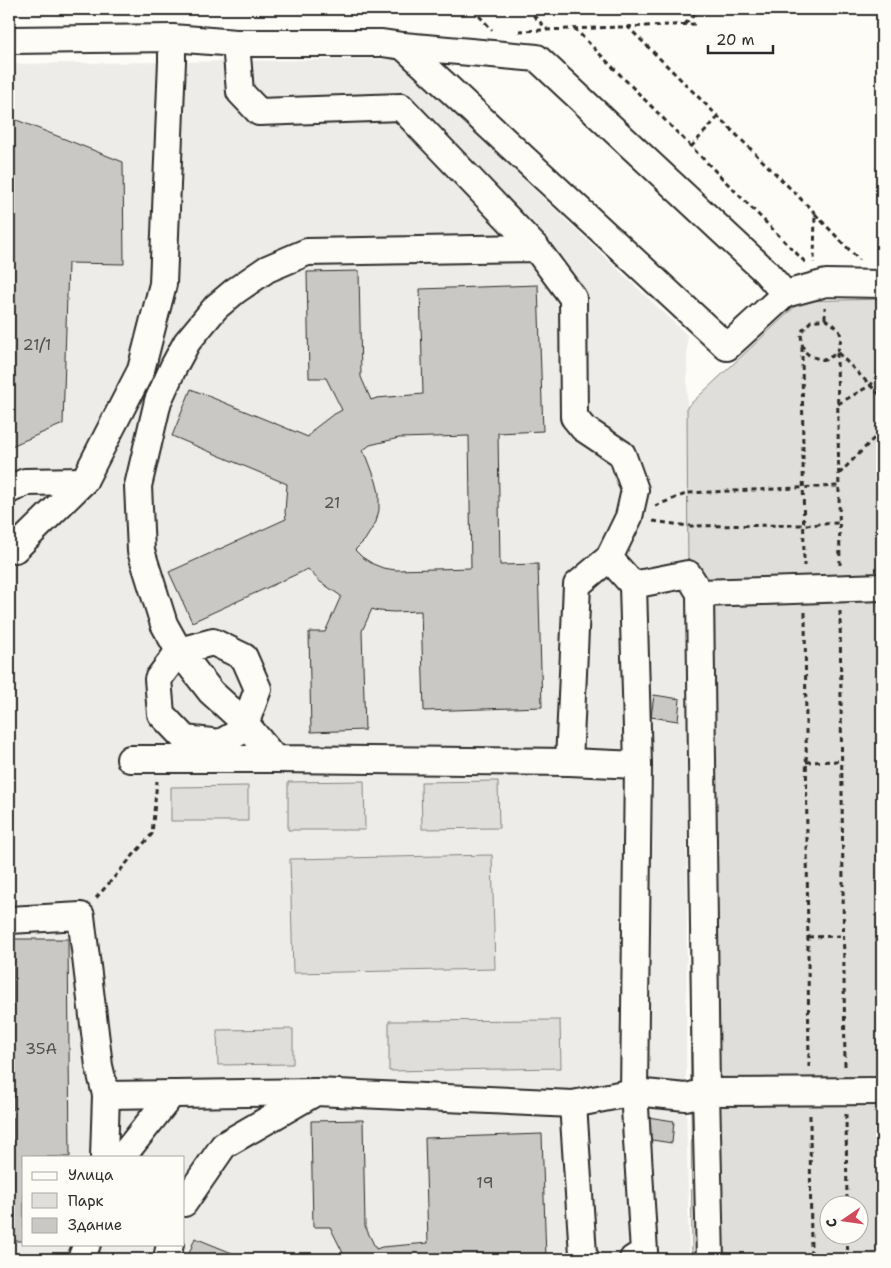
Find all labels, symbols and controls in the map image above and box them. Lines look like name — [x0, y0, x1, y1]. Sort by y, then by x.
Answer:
scale bar — [708, 22, 774, 54]
text: 20 m — [716, 30, 755, 50]
house number: 21/1 — [23, 334, 52, 355]
house number: 21 — [323, 492, 341, 513]
house number: 35А — [25, 1038, 57, 1059]
legend — [22, 1156, 185, 1246]
text: Улица — [68, 1165, 114, 1185]
house number: 19 — [476, 1172, 494, 1193]
text: Парк — [68, 1191, 104, 1211]
north arrow — [818, 1196, 868, 1246]
text: Здание — [68, 1215, 122, 1235]
text: С — [822, 1217, 841, 1229]

